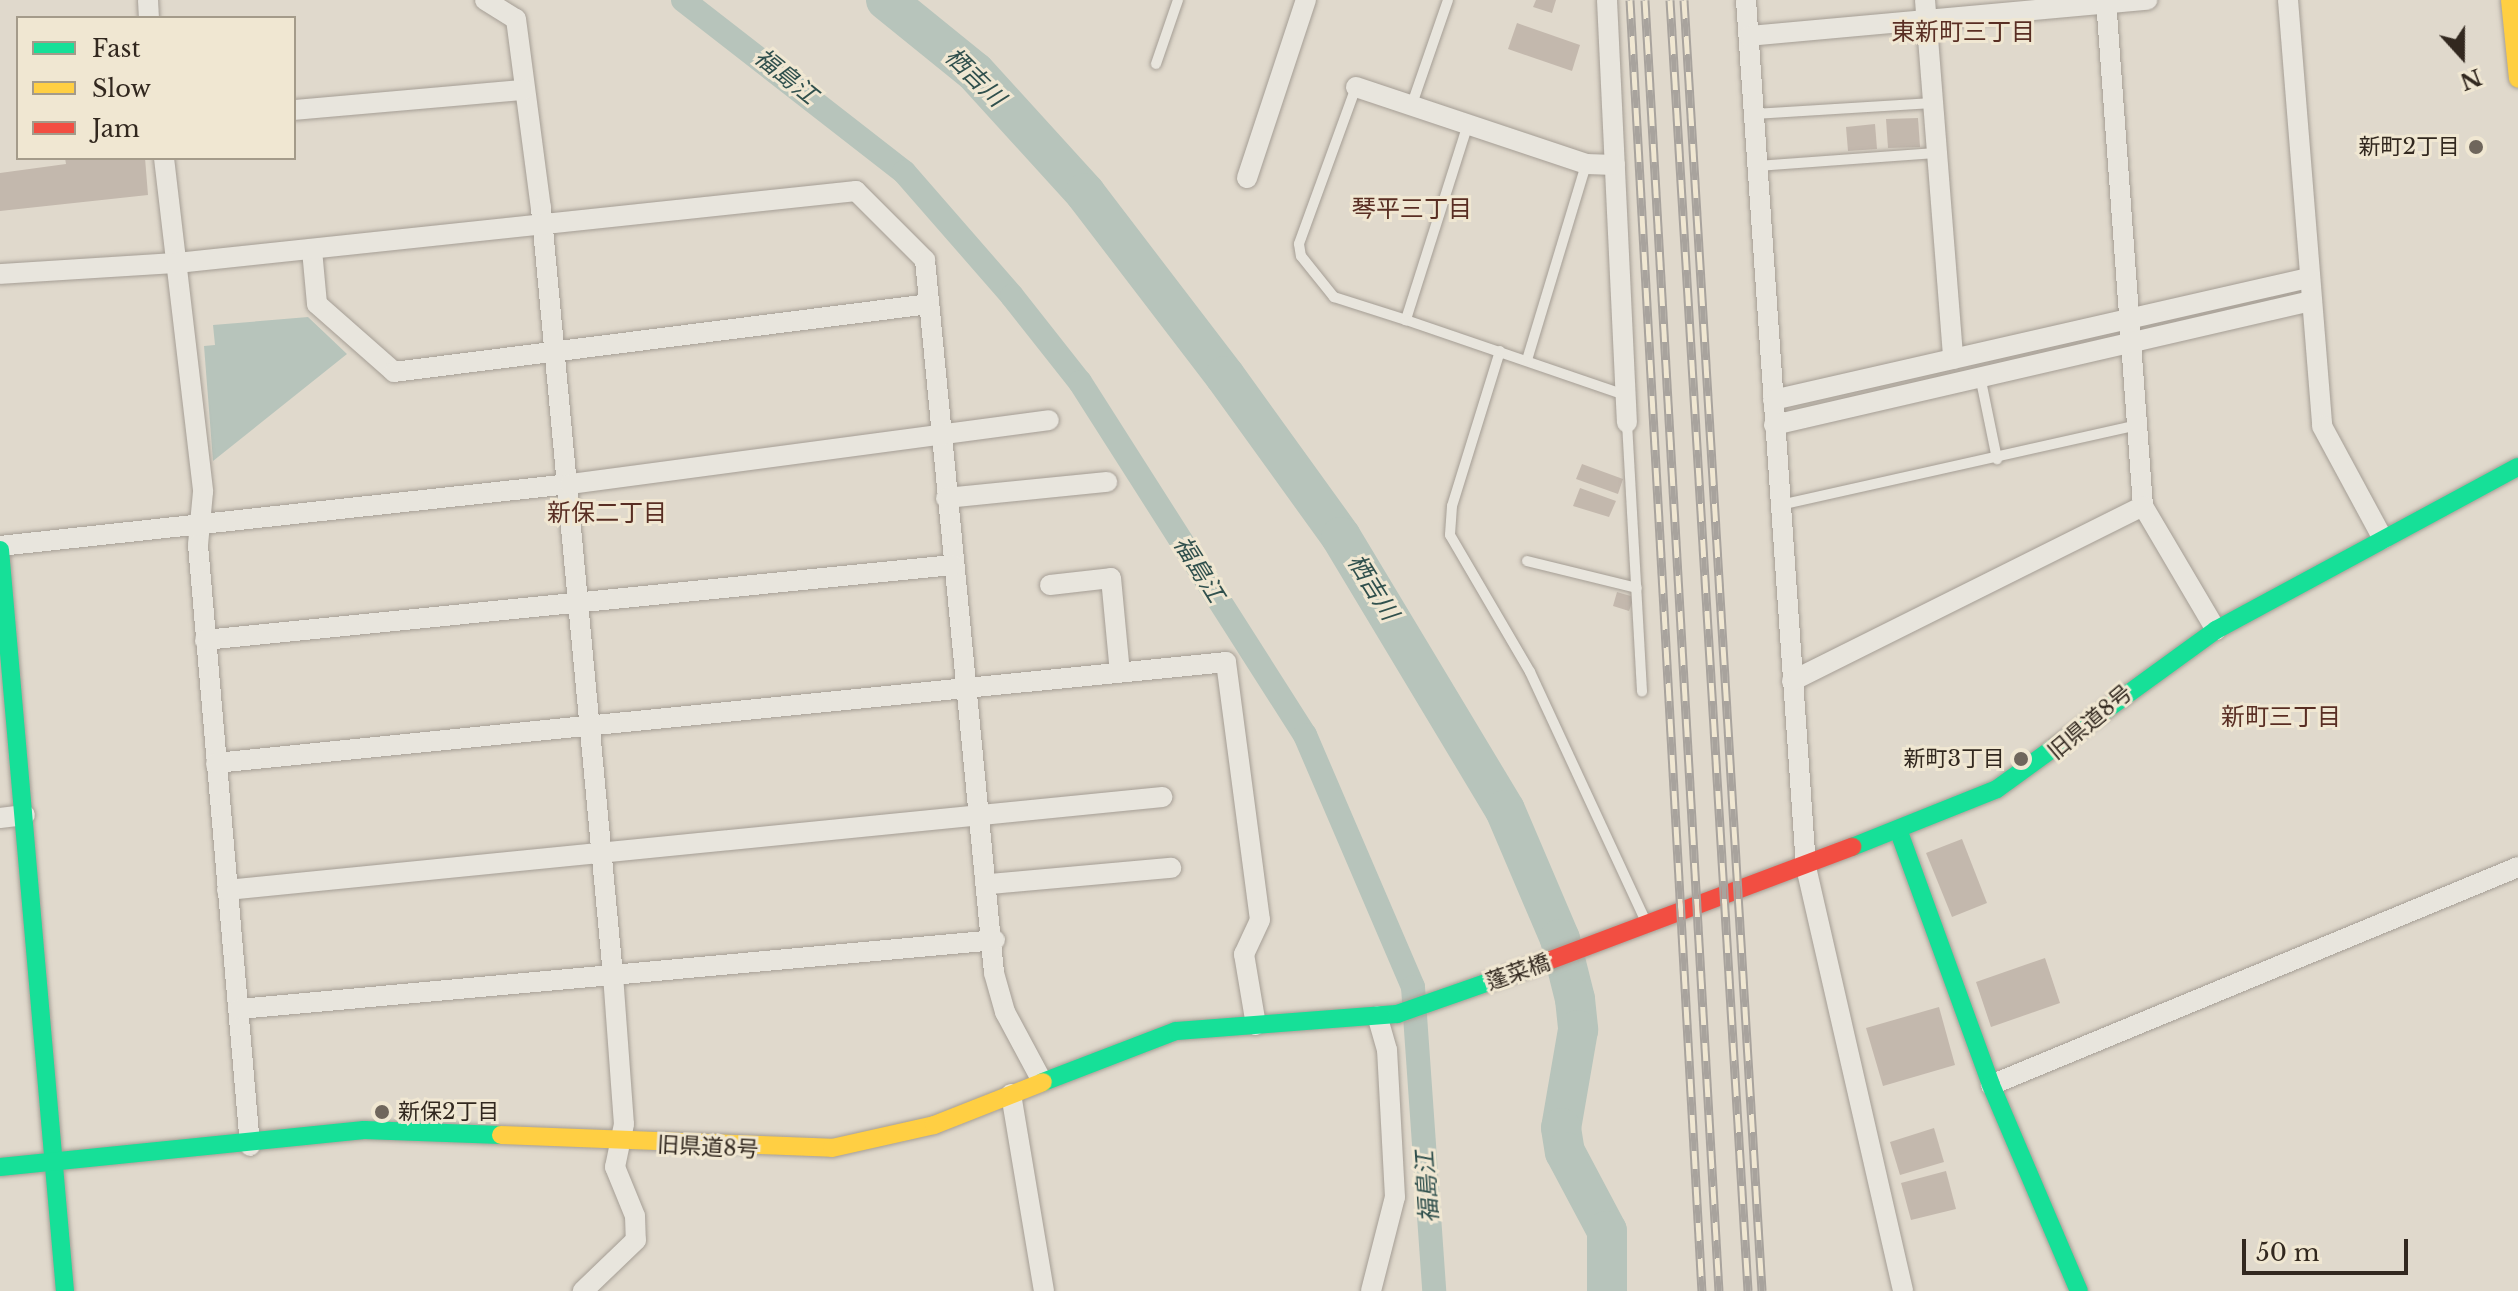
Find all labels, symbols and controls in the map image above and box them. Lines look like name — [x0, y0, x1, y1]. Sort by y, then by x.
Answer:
legend — [16, 16, 296, 160]
north arrow — [2422, 16, 2502, 96]
district label: 東新町三丁目 — [1891, 18, 2035, 46]
text: Fast — [92, 34, 140, 63]
water label: 福島江 — [749, 42, 823, 110]
water label: 栖吉川 — [939, 42, 1011, 112]
text: N — [2456, 63, 2485, 95]
text: Slow — [92, 74, 151, 103]
text: Jam — [92, 114, 140, 143]
place label: 新町2丁目 — [2358, 134, 2460, 160]
marker: 新町2丁目 — [2467, 138, 2485, 156]
district label: 琴平三丁目 — [1352, 195, 1472, 223]
district label: 新保二丁目 — [547, 499, 667, 527]
water label: 福島江 — [1168, 531, 1230, 607]
water label: 栖吉川 — [1342, 549, 1404, 625]
street label: 旧県道8号 — [2043, 679, 2137, 765]
district label: 新町三丁目 — [2221, 703, 2341, 731]
place label: 新町3丁目 — [1903, 746, 2005, 772]
marker: 新町3丁目 — [2012, 750, 2030, 768]
street label: 蓬菜橋 — [1483, 949, 1553, 995]
place label: 新保2丁目 — [398, 1099, 500, 1125]
marker: 新保2丁目 — [373, 1103, 391, 1121]
street label: 旧県道8号 — [657, 1131, 759, 1163]
water label: 福島江 — [1410, 1150, 1444, 1224]
scale bar — [2246, 1223, 2412, 1273]
text: 50 m — [2256, 1238, 2319, 1267]

